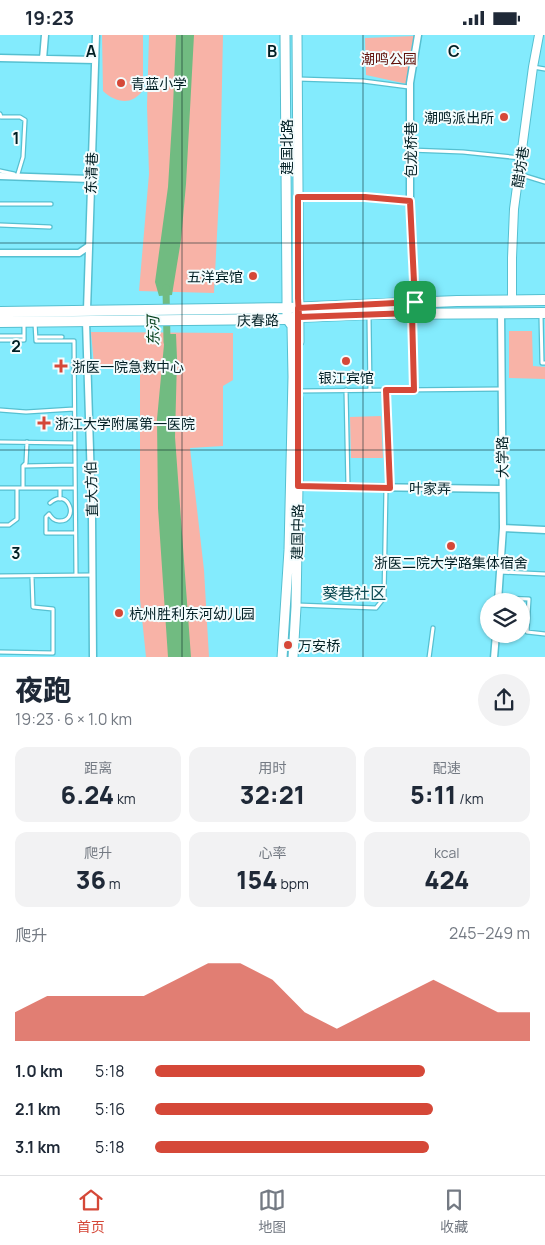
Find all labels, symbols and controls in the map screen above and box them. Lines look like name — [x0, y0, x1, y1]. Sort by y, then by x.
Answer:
text: 19:23 — [25, 5, 74, 31]
text: A — [86, 40, 97, 62]
text: B — [267, 40, 277, 62]
text: C — [448, 40, 460, 62]
park label: 潮鸣公园 — [361, 49, 417, 68]
place label: 青蓝小学 — [131, 74, 187, 93]
marker: 青蓝小学 — [115, 77, 127, 89]
place label: 潮鸣派出所 — [424, 108, 494, 127]
marker: 潮鸣派出所 — [498, 111, 510, 123]
street label: 建国北路 — [277, 119, 296, 175]
street label: 包龙桥巷 — [401, 122, 420, 178]
text: 1 — [12, 127, 20, 149]
street label: 醋坊巷 — [507, 145, 533, 189]
street label: 东清巷 — [81, 152, 101, 194]
place label: 五洋宾馆 — [187, 267, 243, 286]
marker: 五洋宾馆 — [247, 270, 259, 282]
pin — [394, 281, 436, 323]
icon: arrive — [401, 288, 429, 316]
street label: 庆春路 — [237, 310, 279, 330]
water label: 东河 — [142, 313, 164, 346]
text: 2 — [11, 335, 21, 357]
marker: 银江宾馆 — [340, 355, 352, 367]
place label: 浙医一院急救中心 — [72, 357, 184, 376]
marker: 浙医一院急救中心 — [54, 359, 68, 373]
place label: 银江宾馆 — [318, 368, 374, 387]
place label: 浙江大学附属第一医院 — [55, 414, 195, 433]
marker: 浙江大学附属第一医院 — [37, 416, 51, 430]
street label: 大学路 — [492, 436, 512, 478]
street label: 直大方伯 — [81, 461, 101, 517]
street label: 叶家弄 — [409, 478, 451, 498]
street label: 建国中路 — [287, 504, 307, 560]
marker: 浙医二院大学路集体宿舍 — [445, 540, 457, 552]
text: 3 — [11, 542, 21, 564]
place label: 浙医二院大学路集体宿舍 — [374, 553, 528, 572]
district label: 葵巷社区 — [322, 582, 386, 604]
map controls — [480, 593, 530, 643]
button: layers — [480, 593, 530, 643]
place label: 杭州胜利东河幼儿园 — [129, 604, 255, 623]
marker: 杭州胜利东河幼儿园 — [113, 607, 125, 619]
place label: 万安桥 — [298, 636, 340, 655]
marker: 万安桥 — [282, 639, 294, 651]
text: 夜跑 — [15, 670, 71, 708]
button: share — [478, 674, 530, 726]
text: 19:23 · 6 × 1.0 km — [15, 708, 132, 730]
text: 距离 — [84, 758, 112, 777]
text: 用时 — [258, 758, 286, 777]
text: 配速 — [433, 758, 461, 777]
text: 6.24 — [61, 777, 114, 812]
text: 32:21 — [240, 777, 305, 812]
text: 5:11 — [410, 777, 456, 812]
text: km — [114, 789, 136, 808]
text: /km — [456, 789, 484, 808]
text: 爬升 — [84, 843, 112, 862]
text: 心率 — [258, 843, 286, 862]
text: kcal — [434, 843, 460, 862]
text: 36 — [76, 862, 106, 897]
text: 154 — [236, 862, 278, 897]
text: 424 — [424, 862, 470, 897]
text: m — [106, 874, 121, 893]
text: bpm — [278, 874, 309, 893]
text: 245–249 m — [449, 922, 530, 944]
text: 爬升 — [15, 924, 47, 946]
text: 1.0 km — [15, 1060, 63, 1082]
text: 5:18 — [95, 1060, 125, 1082]
text: 2.1 km — [15, 1098, 61, 1120]
text: 5:16 — [95, 1098, 125, 1120]
text: 3.1 km — [15, 1136, 60, 1158]
text: 5:18 — [95, 1136, 125, 1158]
tab: 首页 — [77, 1186, 105, 1236]
tab: 地图 — [258, 1186, 286, 1236]
tab: 收藏 — [440, 1186, 468, 1236]

